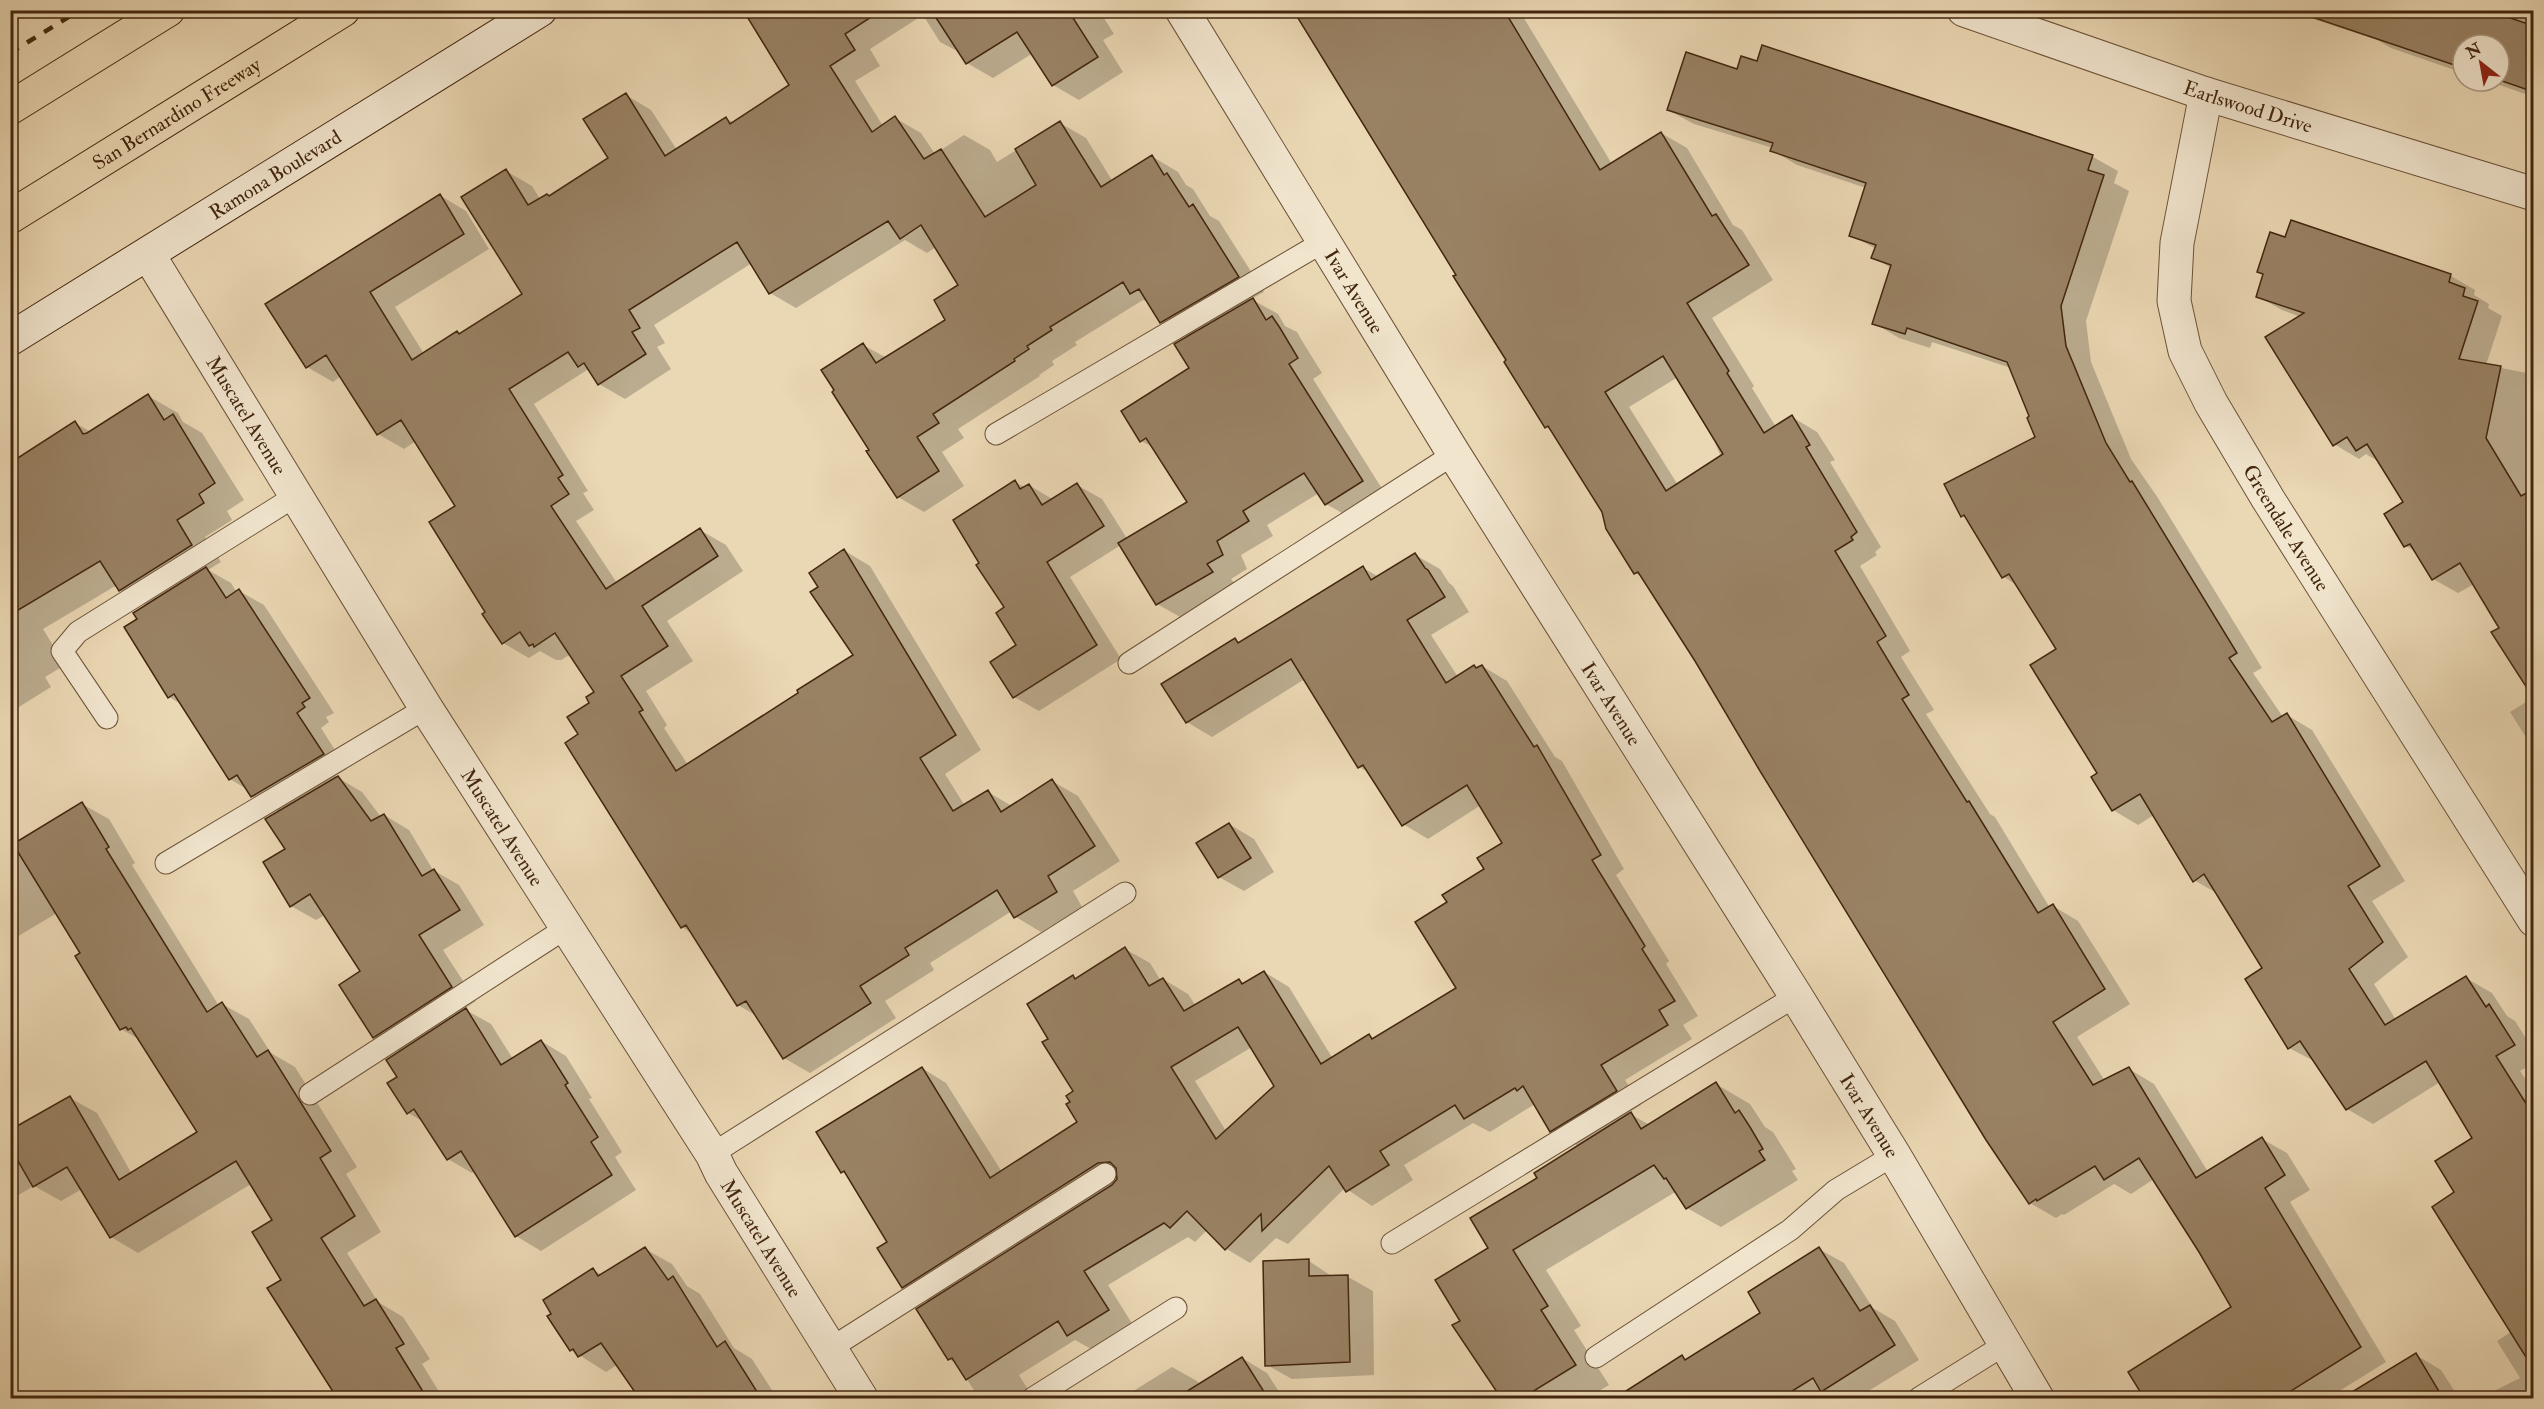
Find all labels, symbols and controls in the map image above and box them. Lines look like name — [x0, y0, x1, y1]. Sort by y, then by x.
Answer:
north arrow — [2451, 33, 2511, 93]
text: N — [2462, 38, 2486, 64]
street label: San Bernardino Freeway — [88, 51, 266, 175]
street label: Earlswood Drive — [2180, 75, 2315, 138]
street label: Ramona Boulevard — [204, 124, 346, 225]
street label: Ivar Avenue — [1319, 245, 1390, 338]
street label: Muscatel Avenue — [201, 351, 293, 479]
street label: Greendale Avenue — [2238, 460, 2335, 596]
street label: Ivar Avenue — [1576, 657, 1647, 750]
street label: Muscatel Avenue — [456, 764, 549, 891]
street label: Ivar Avenue — [1834, 1069, 1905, 1162]
street label: Muscatel Avenue — [715, 1174, 808, 1302]

